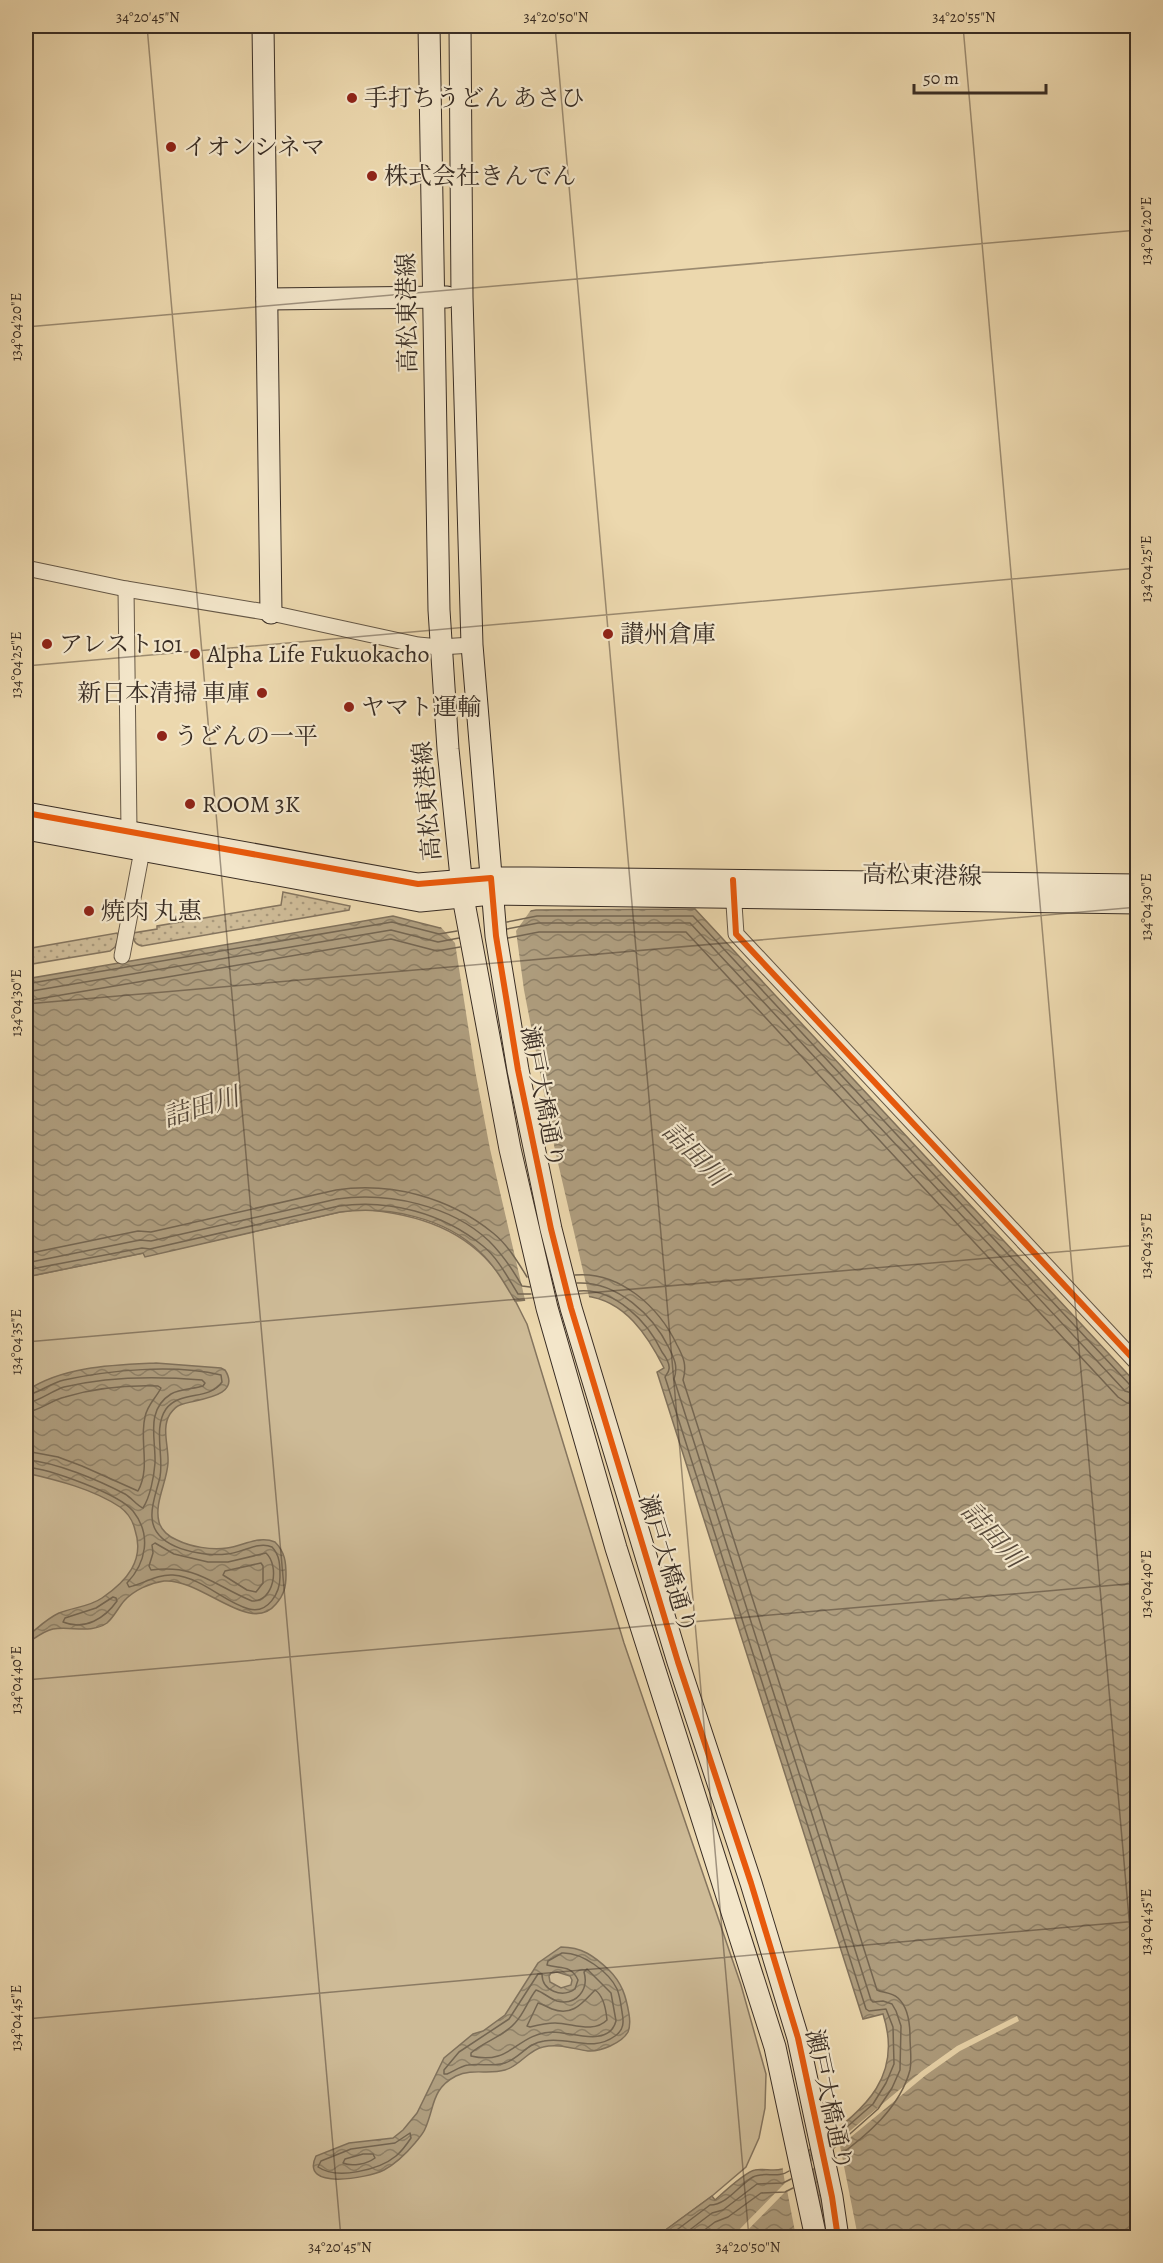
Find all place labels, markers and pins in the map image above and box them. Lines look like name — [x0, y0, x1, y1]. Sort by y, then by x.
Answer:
place label: 手打ちうどん あさひ — [364, 82, 585, 114]
marker: 手打ちうどん あさひ — [345, 91, 359, 105]
place label: イオンシネマ — [183, 131, 325, 163]
marker: イオンシネマ — [164, 140, 178, 154]
place label: 株式会社きんでん — [384, 160, 576, 192]
marker: 株式会社きんでん — [365, 169, 379, 183]
place label: 讃州倉庫 — [620, 618, 716, 650]
marker: 讃州倉庫 — [601, 627, 615, 641]
place label: アレスト101 — [59, 628, 183, 660]
marker: アレスト101 — [40, 637, 54, 651]
place label: Alpha Life Fukuokacho — [206, 638, 430, 670]
marker: Alpha Life Fukuokacho — [188, 647, 202, 661]
place label: 新日本清掃 車庫 — [77, 677, 250, 709]
marker: 新日本清掃 車庫 — [255, 686, 269, 700]
place label: ヤマト運輸 — [361, 691, 481, 723]
marker: ヤマト運輸 — [342, 700, 356, 714]
place label: うどんの一平 — [174, 720, 318, 752]
marker: うどんの一平 — [155, 729, 169, 743]
place label: ROOM 3K — [202, 788, 300, 820]
marker: ROOM 3K — [183, 797, 197, 811]
place label: 焼肉 丸惠 — [101, 895, 202, 927]
marker: 焼肉 丸惠 — [82, 904, 96, 918]

